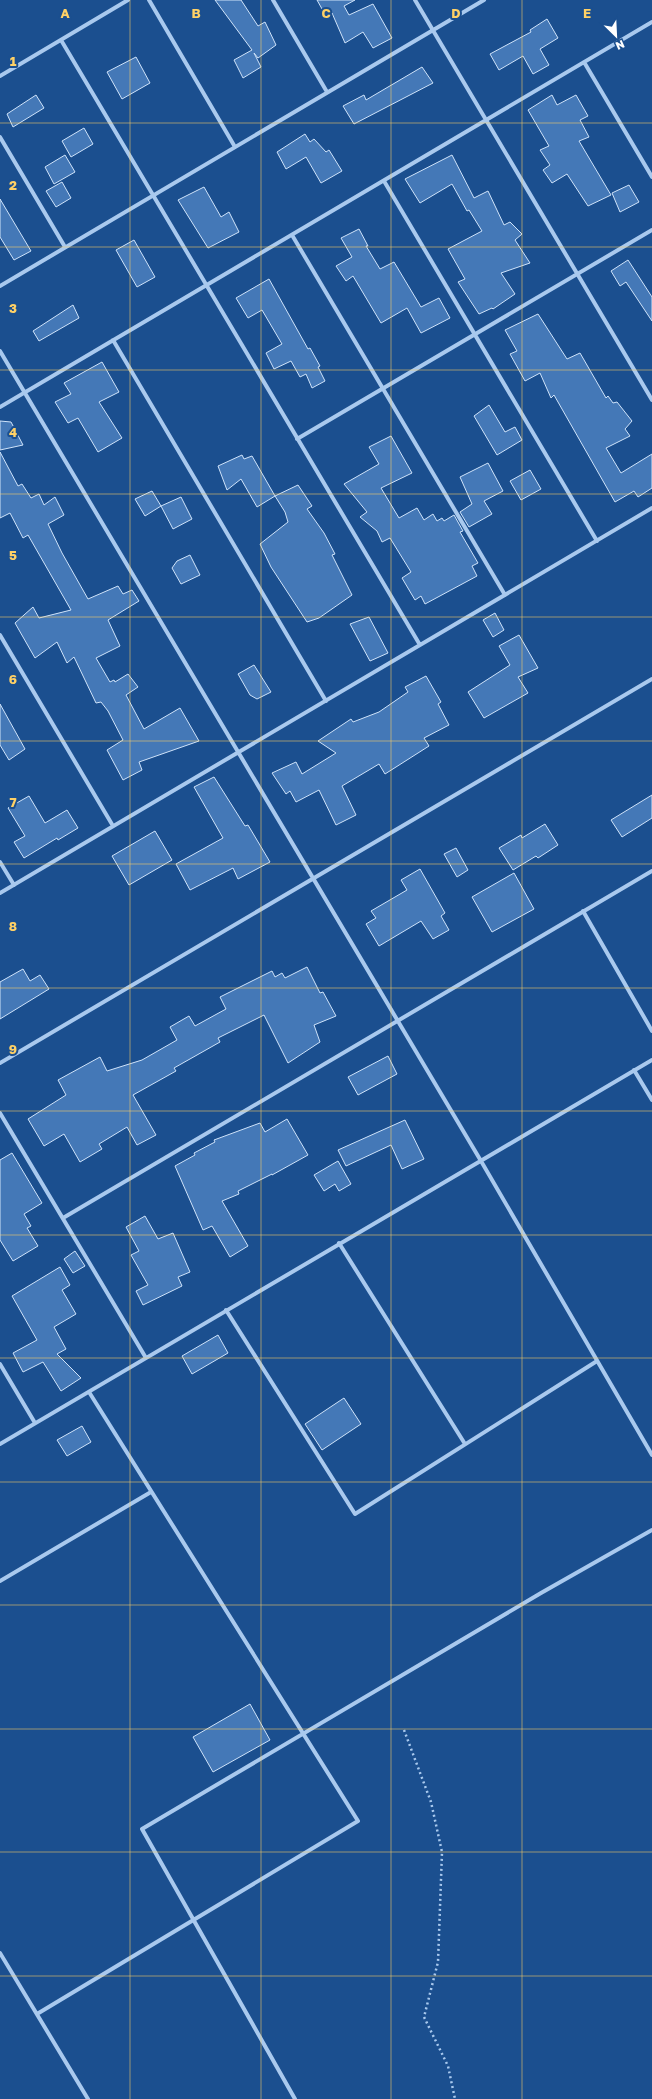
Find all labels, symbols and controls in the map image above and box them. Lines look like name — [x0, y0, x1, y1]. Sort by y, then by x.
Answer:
text: A — [60, 5, 70, 21]
text: B — [191, 5, 201, 21]
text: C — [321, 5, 331, 21]
text: D — [451, 5, 461, 21]
text: E — [583, 5, 591, 21]
north arrow — [596, 16, 636, 56]
text: N — [614, 38, 627, 53]
text: 1 — [10, 53, 17, 69]
text: 2 — [9, 177, 17, 193]
text: 3 — [9, 300, 17, 316]
text: 4 — [9, 424, 17, 440]
text: 5 — [9, 547, 17, 563]
text: 6 — [9, 671, 17, 687]
text: 7 — [9, 794, 17, 810]
text: 8 — [9, 918, 17, 934]
text: 9 — [9, 1041, 17, 1057]

